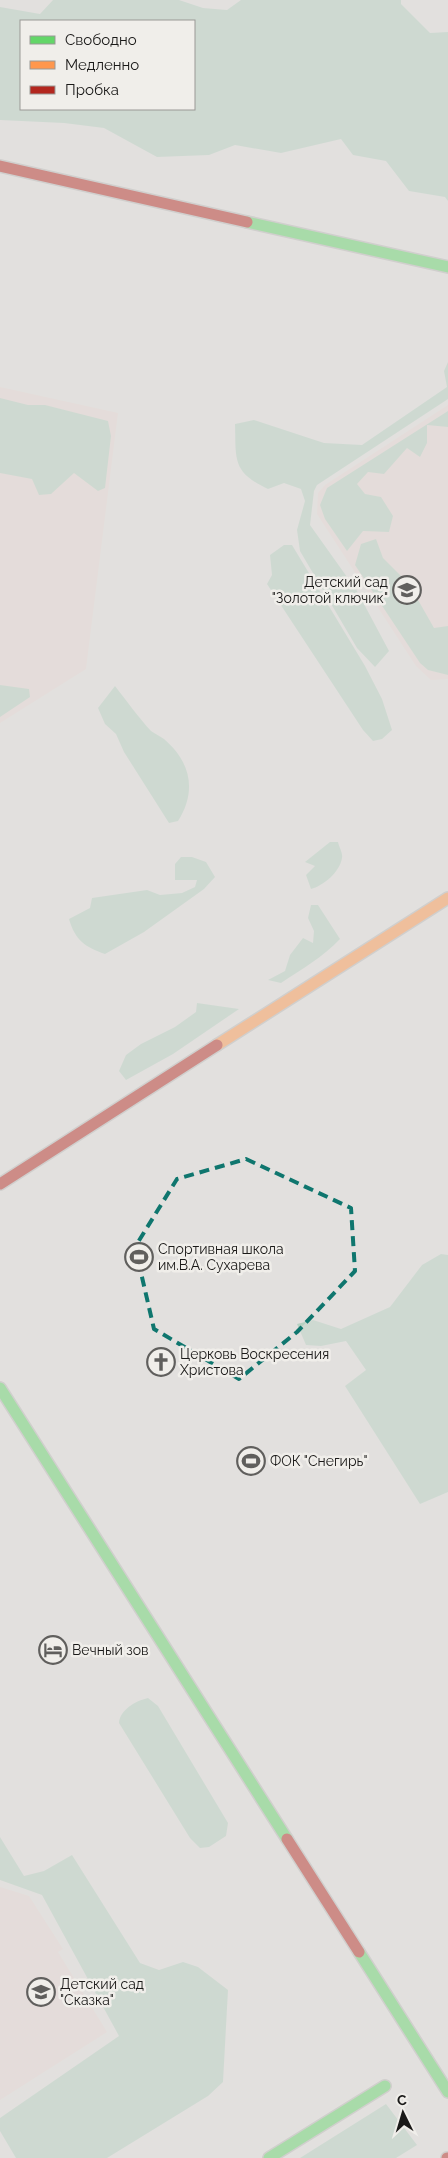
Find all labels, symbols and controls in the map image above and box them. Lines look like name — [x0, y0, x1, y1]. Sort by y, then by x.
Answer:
legend — [20, 20, 195, 110]
text: Свободно — [65, 31, 137, 49]
text: Медленно — [65, 56, 139, 74]
text: Пробка — [65, 81, 119, 99]
place label: Детский сад "Золотой ключик" — [272, 574, 388, 606]
school or university icon: Детский сад "Золотой ключик" — [392, 575, 422, 605]
place label: Спортивная школа им.В.А. Сухарева — [158, 1241, 284, 1273]
sports icon: Спортивная школа им.В.А. Сухарева — [124, 1242, 154, 1272]
place label: Церковь Воскресения Христова — [180, 1346, 329, 1378]
church icon: Церковь Воскресения Христова — [146, 1347, 176, 1377]
sports icon: ФОК "Снегирь" — [236, 1446, 266, 1476]
place label: ФОК "Снегирь" — [270, 1453, 367, 1469]
hotel icon: Вечный зов — [38, 1635, 68, 1665]
place label: Вечный зов — [72, 1642, 149, 1658]
place label: Детский сад "Сказка" — [60, 1976, 144, 2008]
school or university icon: Детский сад "Сказка" — [26, 1977, 56, 2007]
north arrow — [378, 2088, 428, 2138]
text: С — [396, 2092, 408, 2108]

